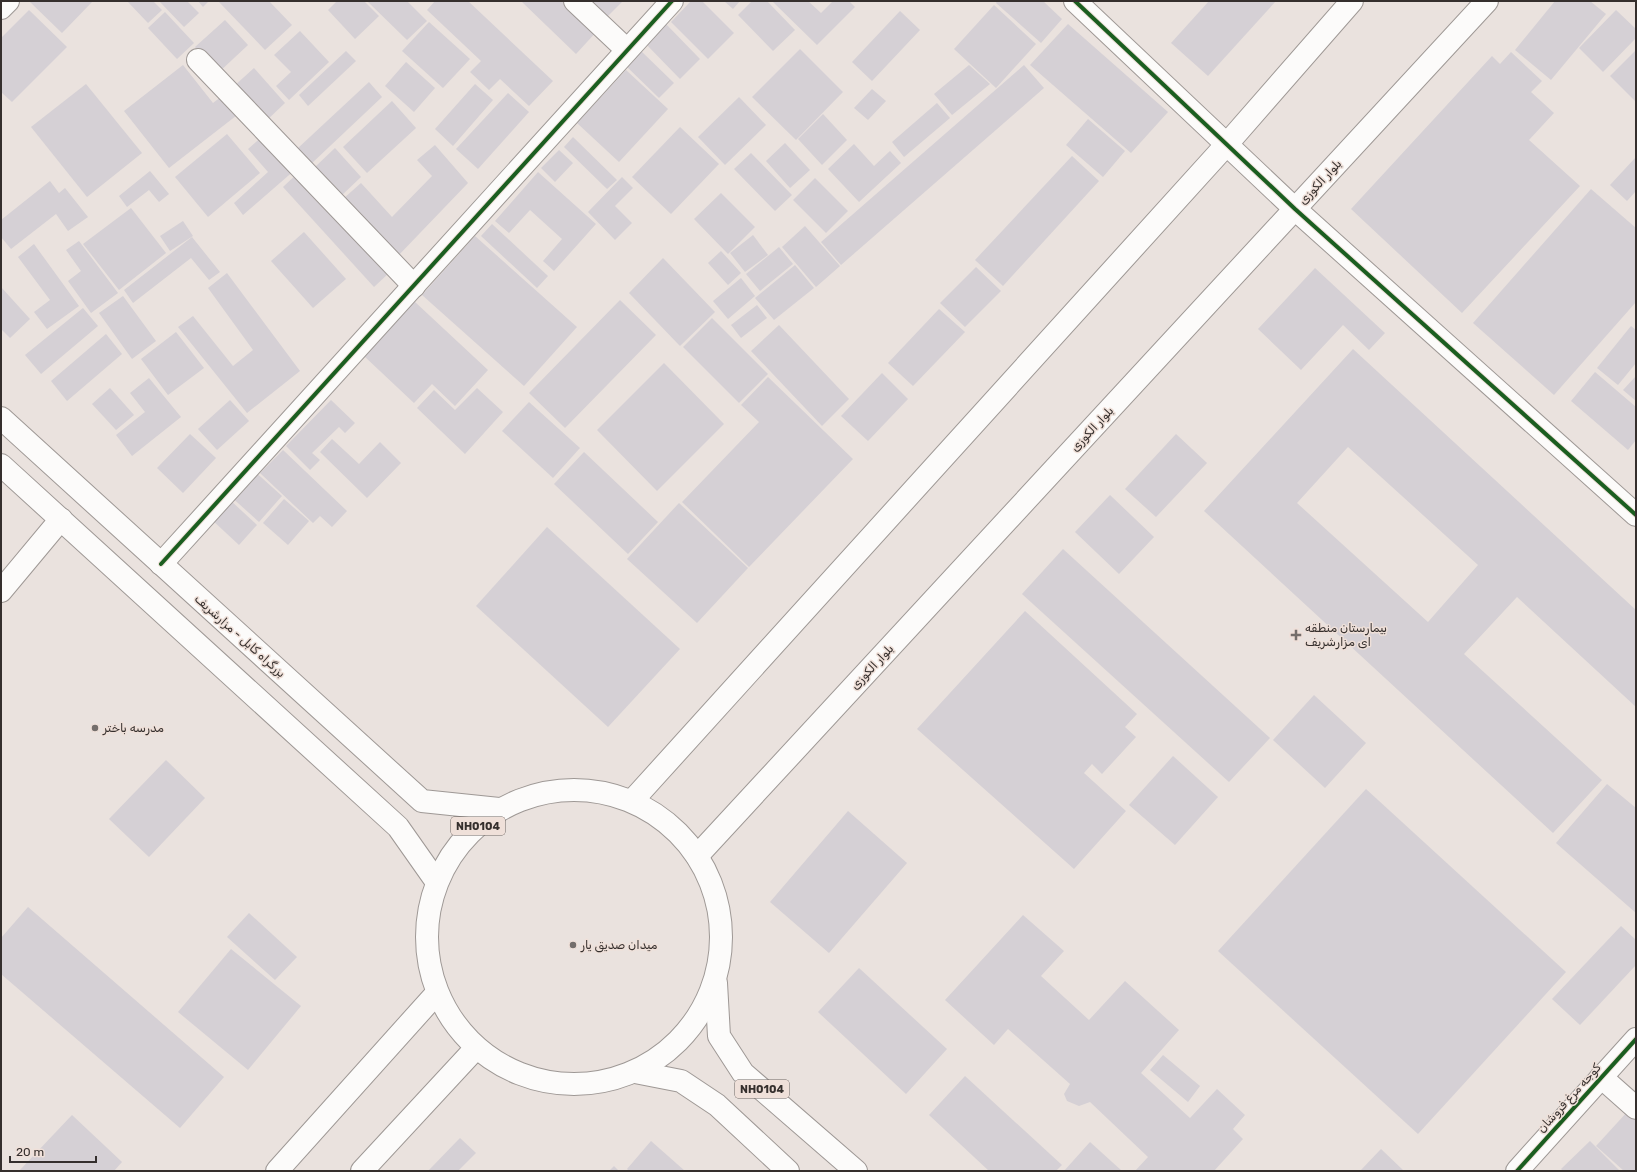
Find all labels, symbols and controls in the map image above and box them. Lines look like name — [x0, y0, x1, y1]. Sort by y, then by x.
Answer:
street label: بلوار الکوزی — [1296, 157, 1345, 208]
street label: بلوار الکوزی — [1068, 404, 1117, 455]
street label: بزرگراه کابل - مزارشریف — [191, 592, 288, 681]
place label: بیمارستان منطقه ای مزارشریف — [1305, 621, 1387, 650]
marker: بیمارستان منطقه ای مزارشریف — [1290, 629, 1302, 641]
street label: بلوار الکوزی — [848, 642, 897, 693]
place label: مدرسه باختر — [102, 721, 164, 736]
marker: مدرسه باختر — [90, 723, 100, 733]
road number: NH0104 — [451, 817, 505, 835]
place label: میدان صدیق یار — [580, 938, 658, 953]
marker: میدان صدیق یار — [568, 940, 578, 950]
street label: كوجه مرغ فروشان — [1534, 1060, 1606, 1137]
road number: NH0104 — [735, 1080, 789, 1098]
scale bar — [10, 1138, 96, 1164]
text: 20 m — [16, 1145, 44, 1159]

